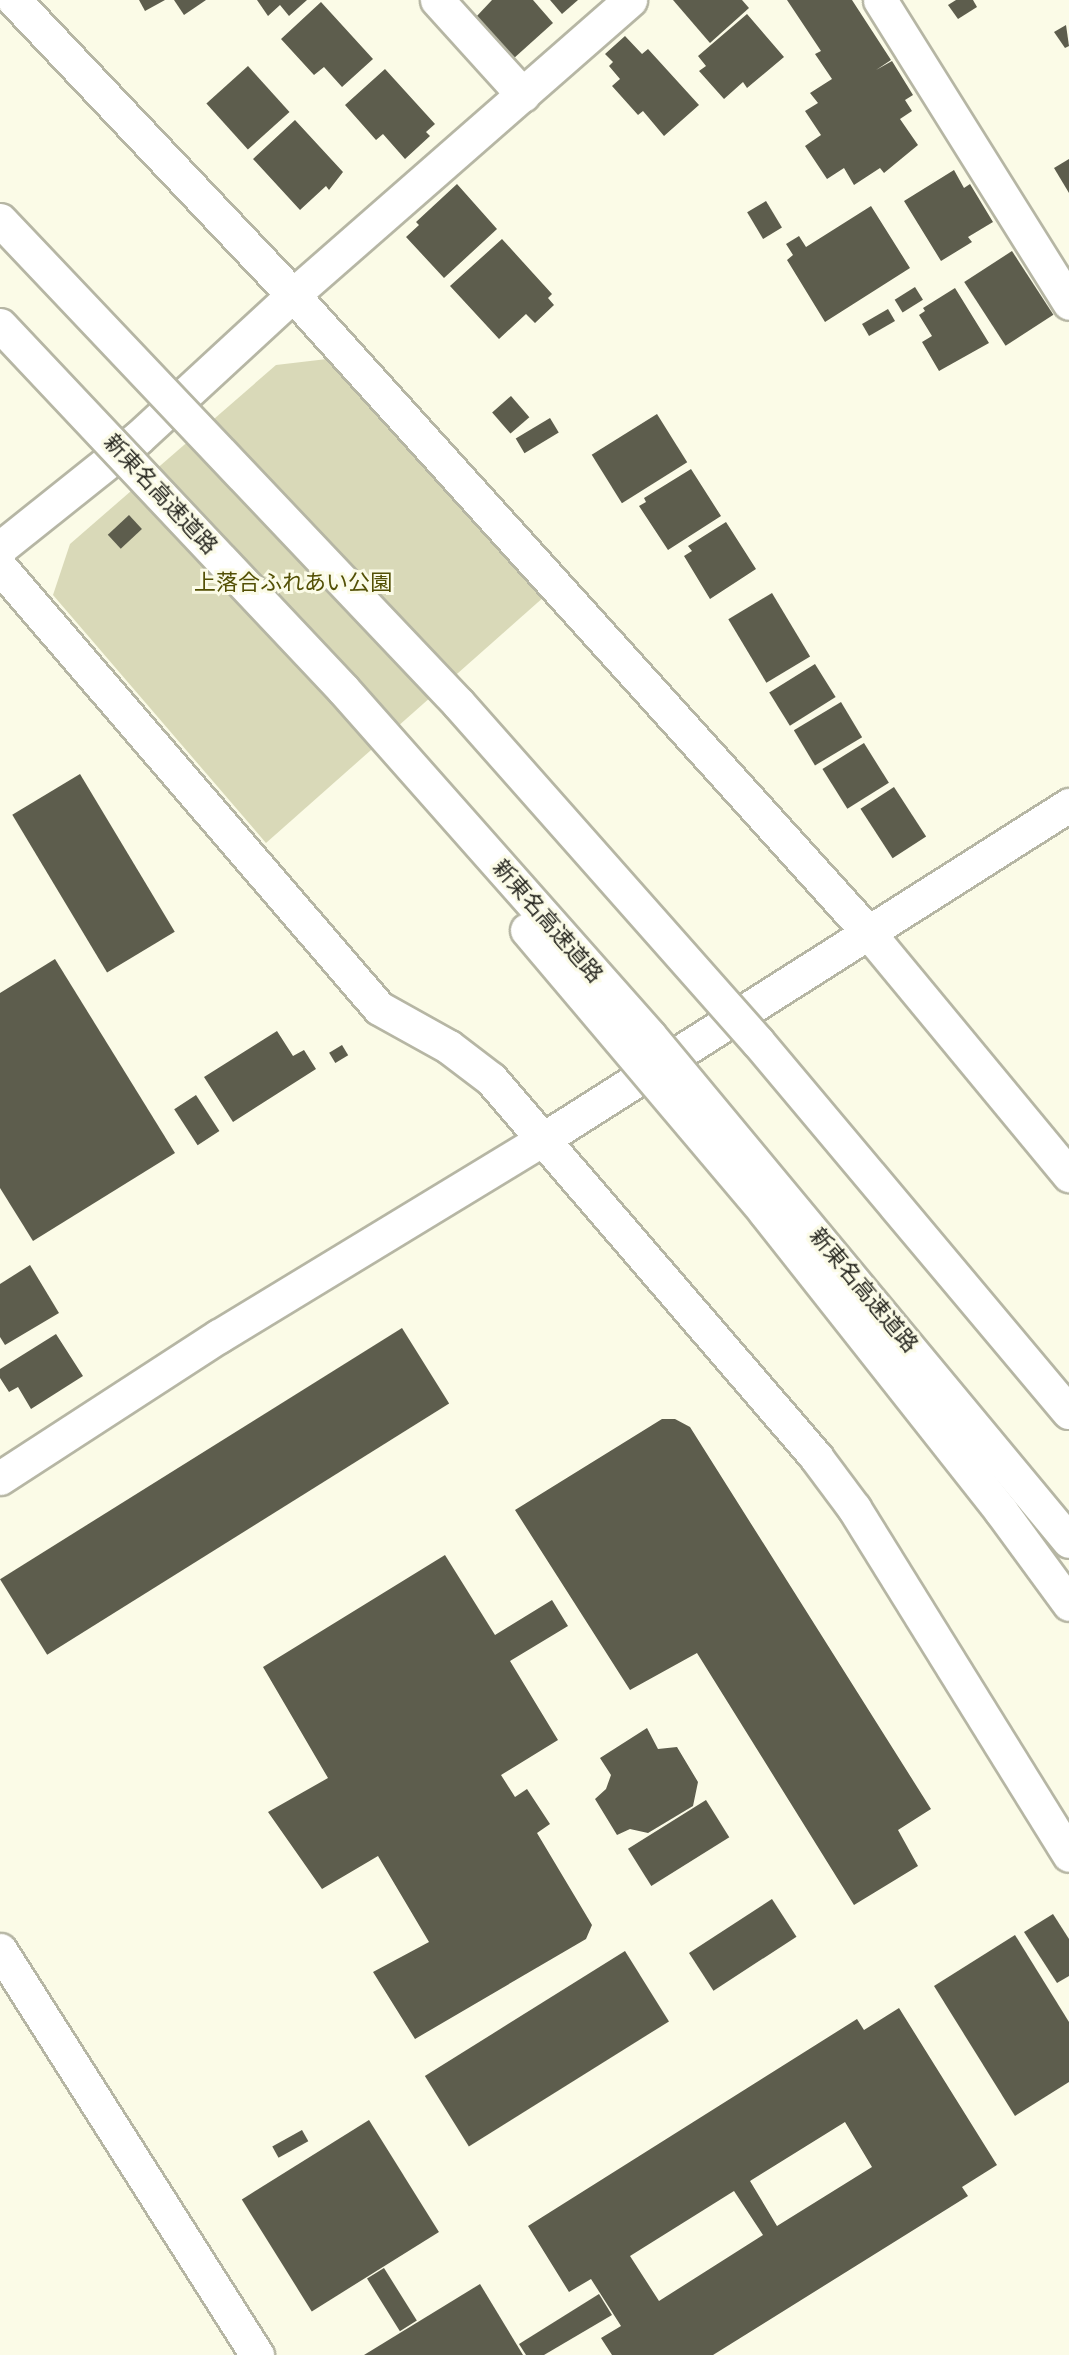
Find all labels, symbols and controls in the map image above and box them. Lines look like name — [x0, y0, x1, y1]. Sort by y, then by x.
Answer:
street label: 新東名高速道路 — [99, 429, 223, 559]
park label: 上落合ふれあい公園 — [194, 570, 392, 596]
street label: 新東名高速道路 — [488, 854, 608, 988]
street label: 新東名高速道路 — [804, 1223, 924, 1357]

